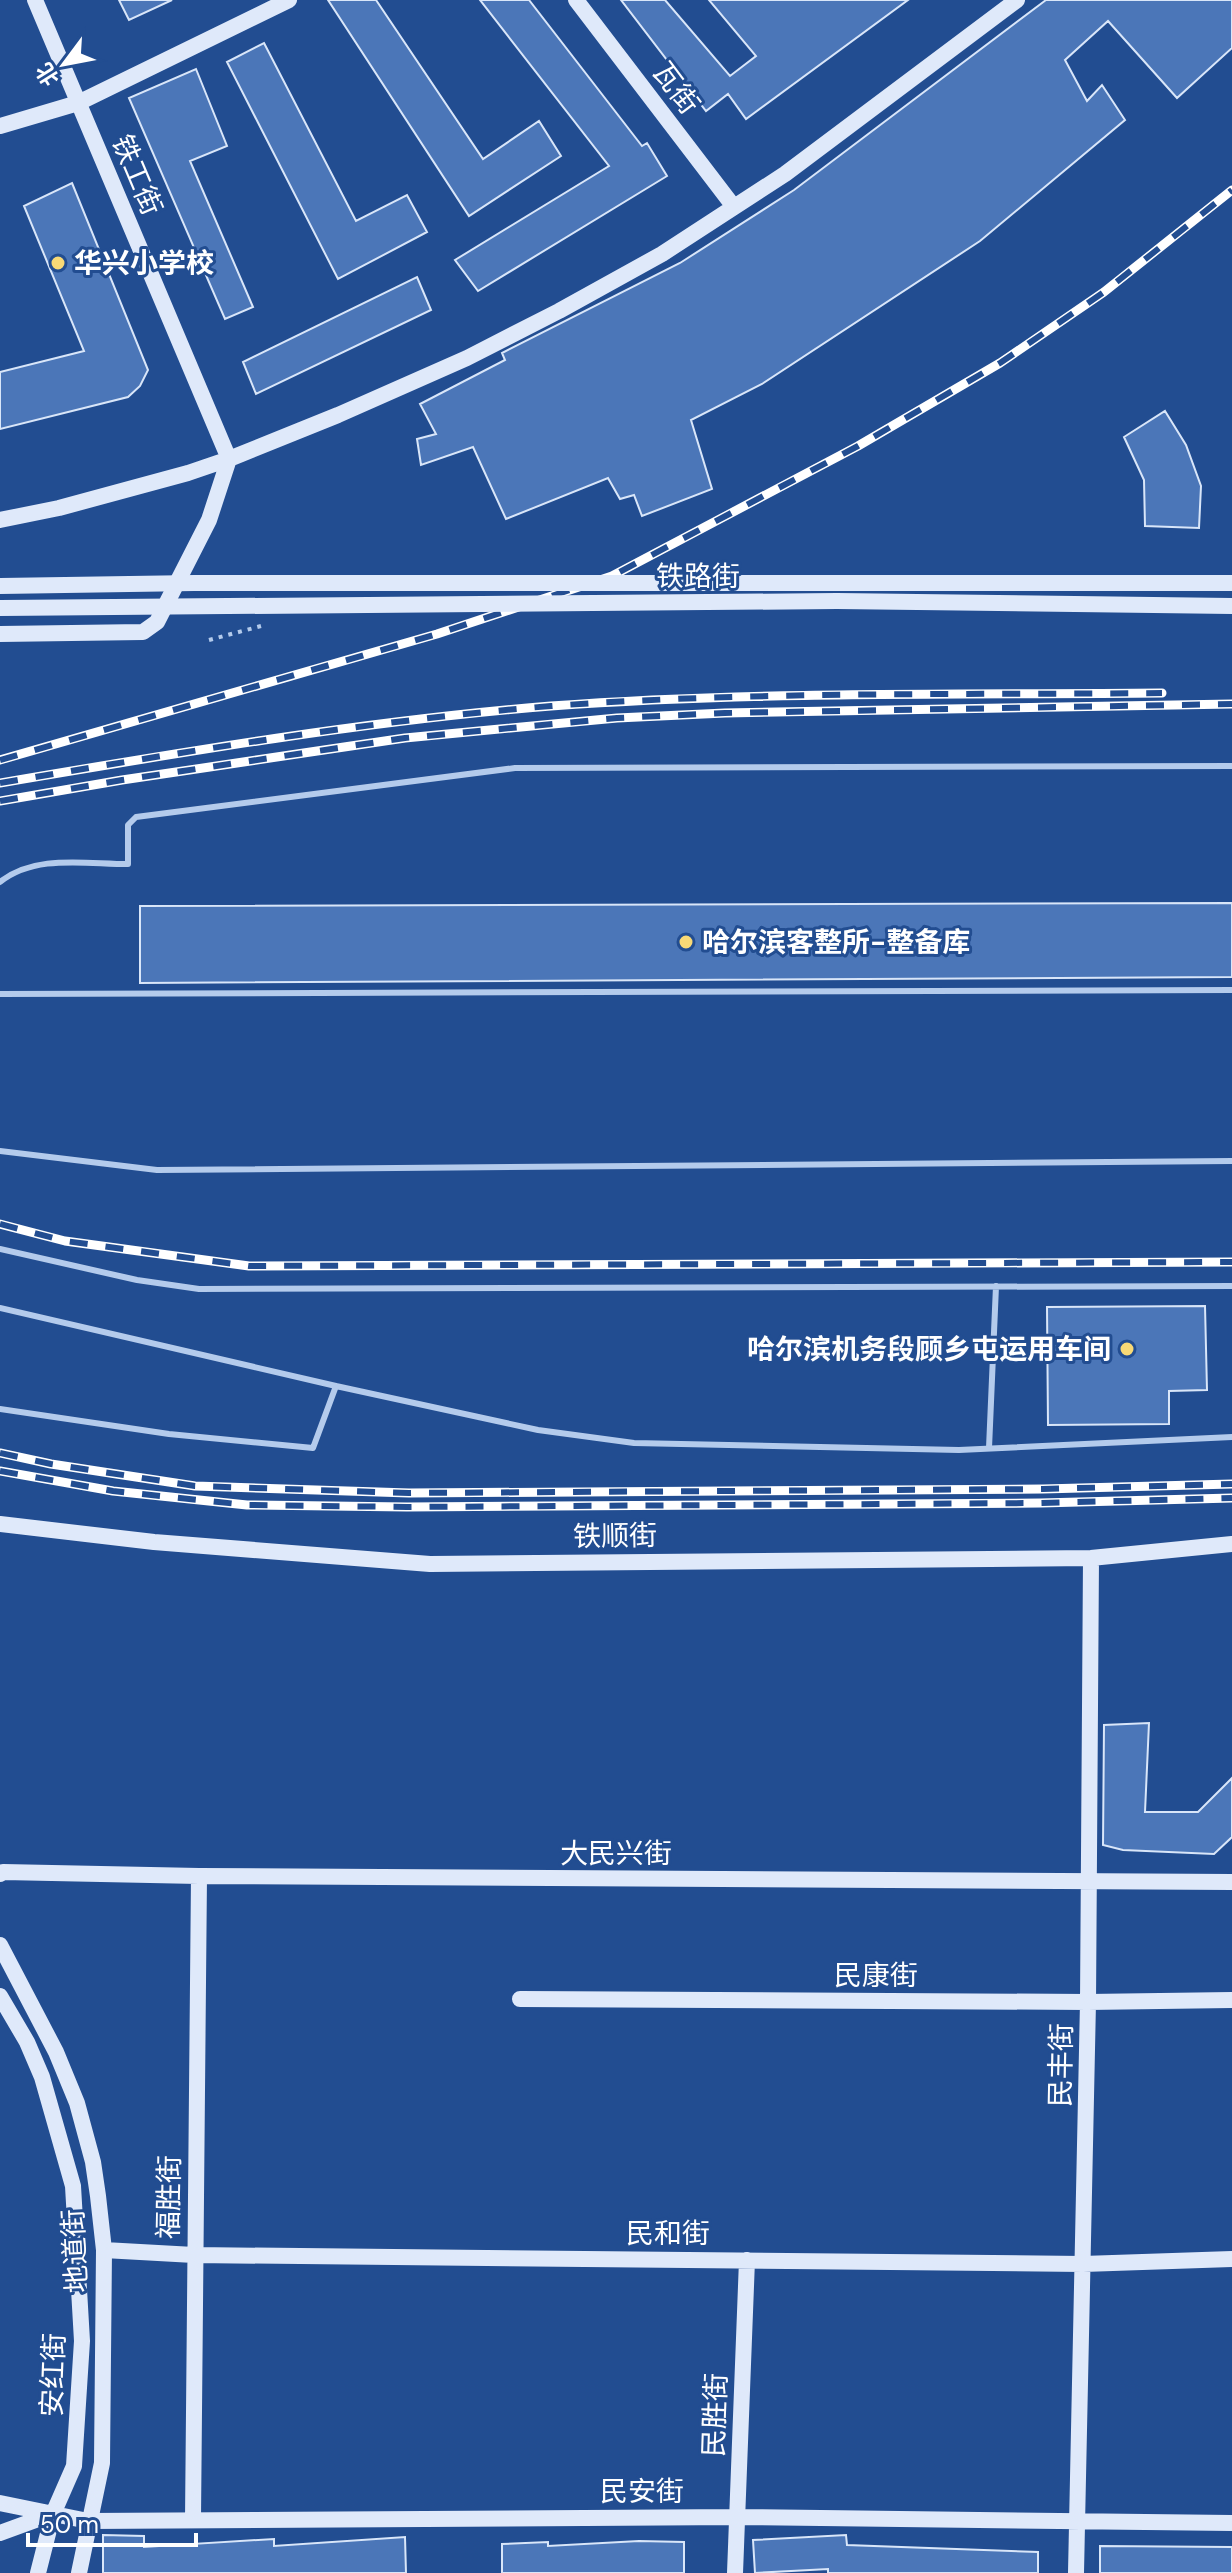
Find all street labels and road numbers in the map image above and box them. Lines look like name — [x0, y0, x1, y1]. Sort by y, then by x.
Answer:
street label: 瓦街 — [644, 54, 708, 122]
street label: 铁工街 — [104, 129, 170, 221]
street label: 铁路街 — [656, 558, 740, 595]
street label: 铁顺街 — [573, 1517, 657, 1555]
street label: 大民兴街 — [560, 1835, 672, 1872]
street label: 民康街 — [834, 1957, 918, 1994]
street label: 民丰街 — [1042, 2023, 1080, 2107]
street label: 福胜街 — [150, 2155, 188, 2239]
street label: 地道街 — [54, 2208, 96, 2294]
street label: 民和街 — [626, 2215, 710, 2252]
street label: 安红街 — [33, 2332, 73, 2418]
street label: 民胜街 — [695, 2372, 735, 2458]
street label: 民安街 — [600, 2473, 684, 2510]

